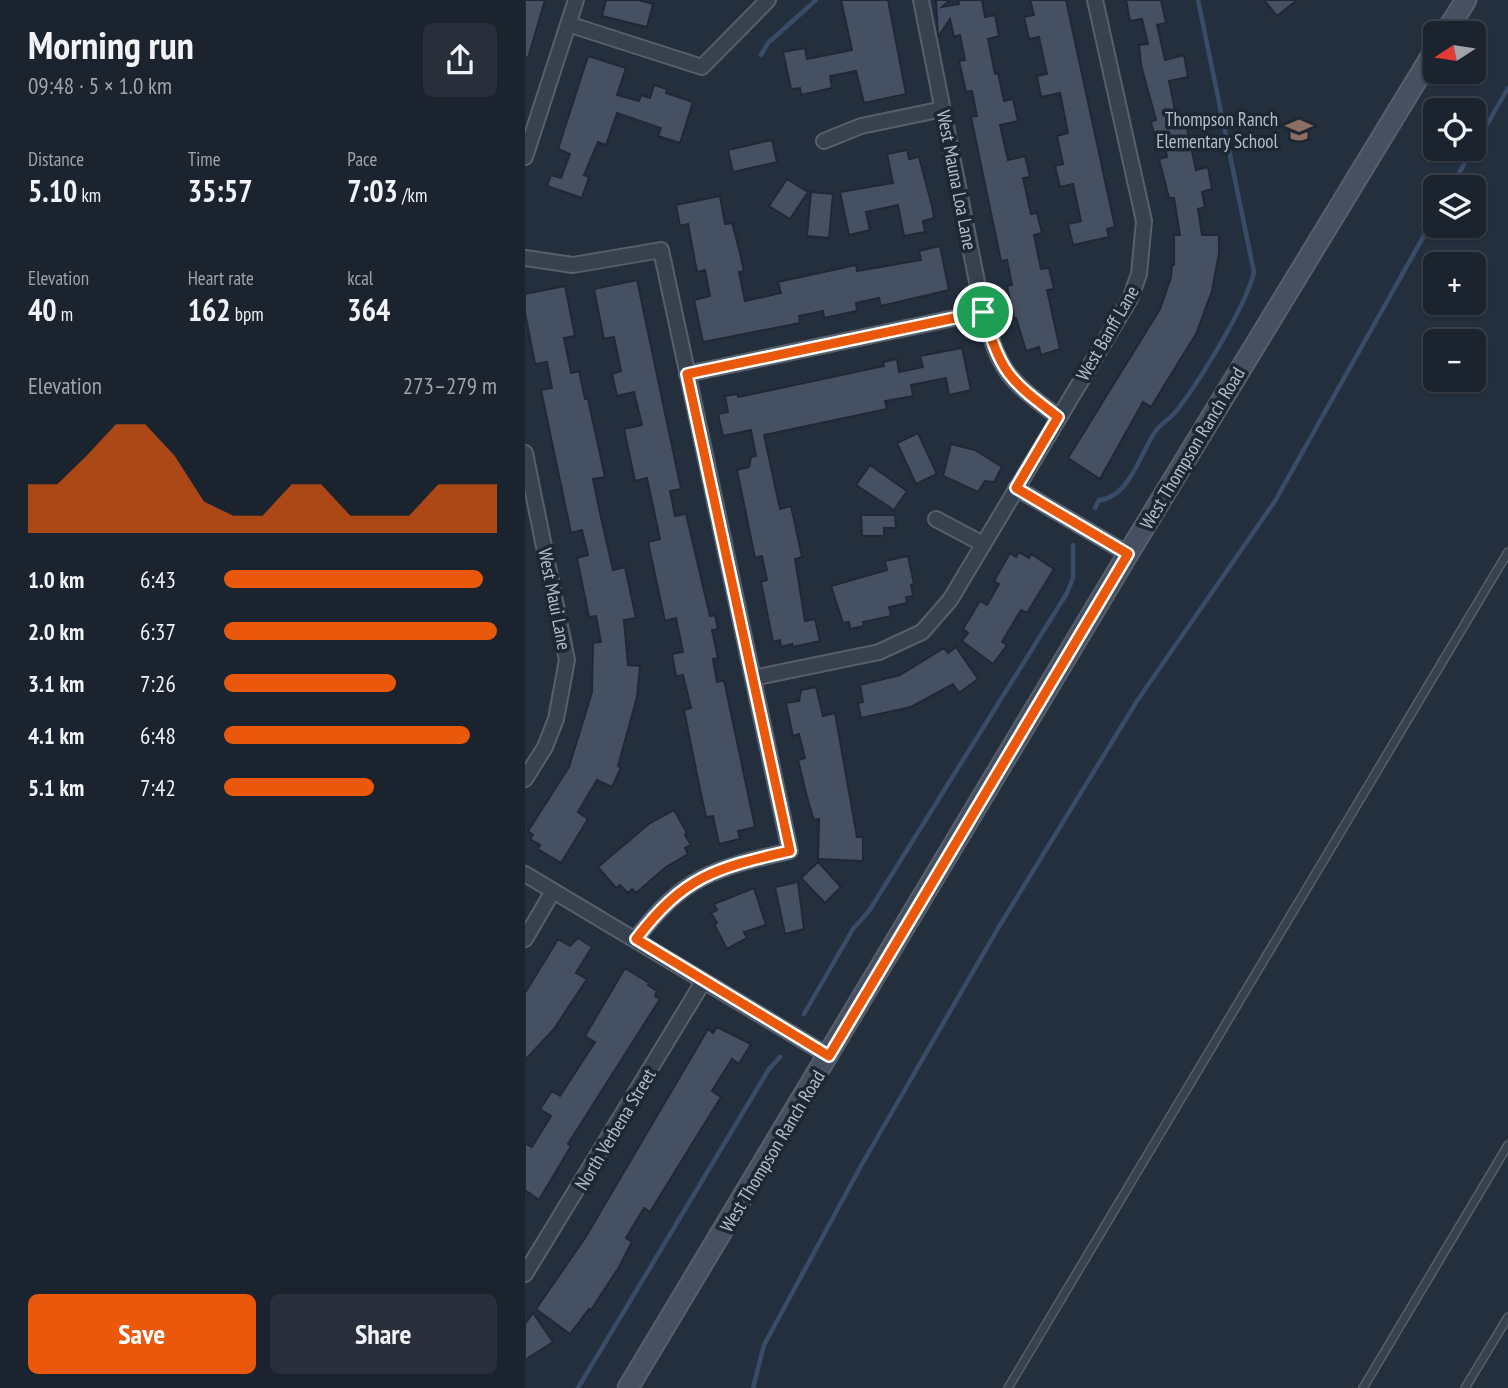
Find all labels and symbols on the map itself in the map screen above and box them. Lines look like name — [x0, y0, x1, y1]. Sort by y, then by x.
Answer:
north arrow — [1423, 21, 1486, 84]
place label: Thompson Ranch Elementary School — [1156, 107, 1279, 153]
street label: West Mauna Loa Lane — [932, 108, 982, 252]
school or university icon: Thompson Ranch Elementary School — [1284, 115, 1314, 145]
street label: West Banff Lane — [1070, 281, 1144, 385]
pin — [953, 282, 1013, 342]
street label: West Thompson Ranch Road — [1134, 363, 1250, 533]
street label: West Maui Lane — [533, 546, 577, 652]
street label: North Verbena Street — [569, 1063, 661, 1194]
street label: West Thompson Ranch Road — [714, 1066, 830, 1236]

